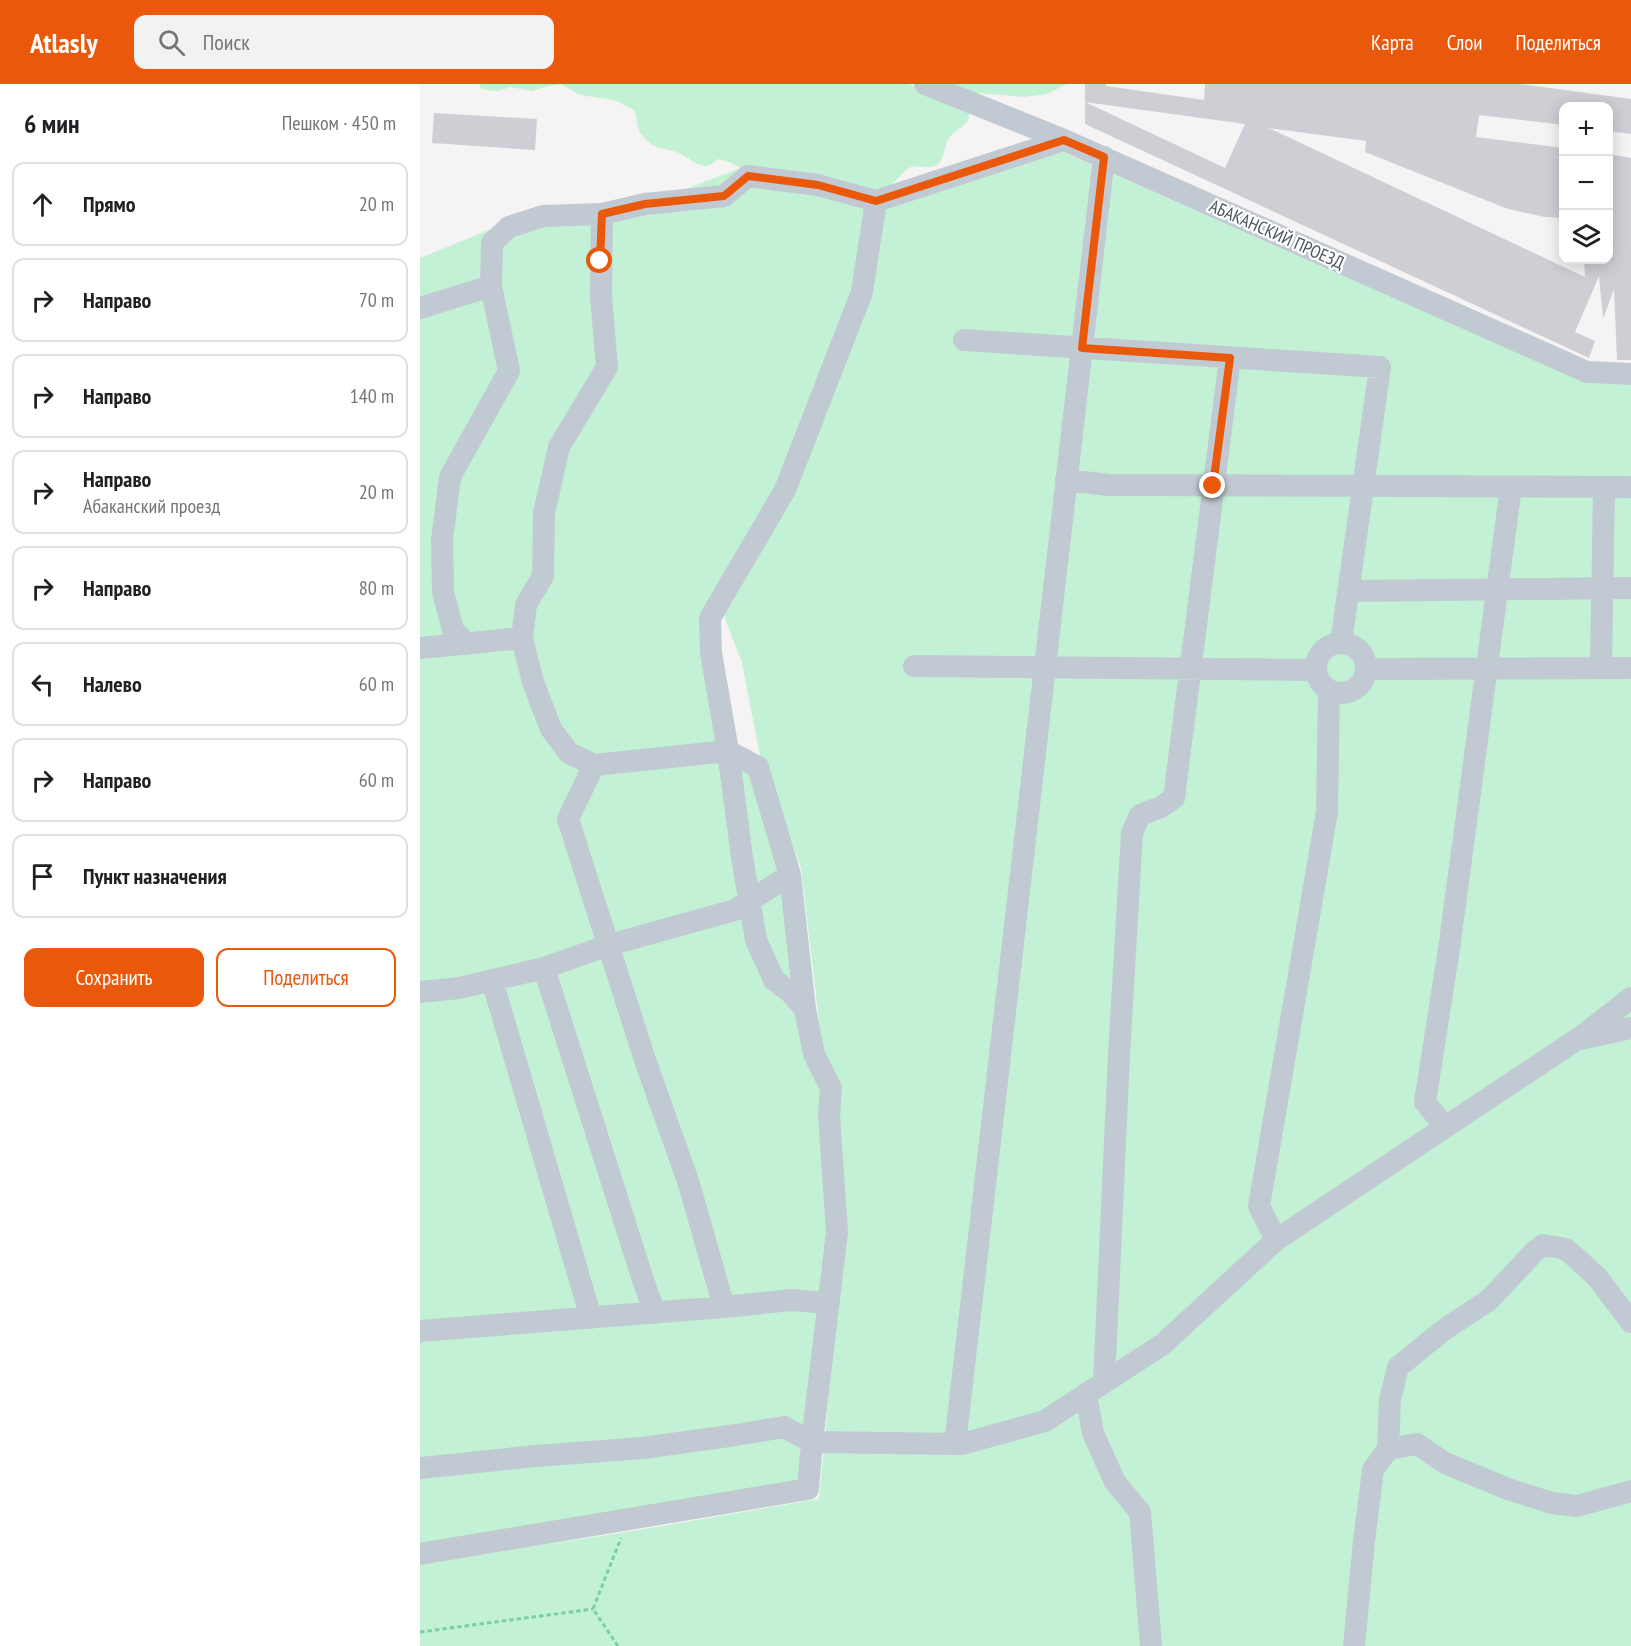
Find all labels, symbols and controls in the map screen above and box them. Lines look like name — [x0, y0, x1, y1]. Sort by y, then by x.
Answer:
search box — [134, 15, 554, 69]
text: Atlasly — [30, 24, 98, 61]
icon: search — [155, 26, 188, 59]
text: Поиск — [203, 28, 250, 56]
text: Карта — [1371, 29, 1414, 56]
text: Слои — [1447, 29, 1482, 56]
text: Поделиться — [1515, 29, 1601, 56]
map controls — [1559, 102, 1613, 264]
button: + — [1559, 102, 1613, 156]
text: 6 мин — [24, 107, 79, 140]
text: Пешком · 450 m — [282, 110, 396, 136]
button: − — [1559, 156, 1613, 210]
icon: ahead — [26, 188, 59, 221]
text: Прямо — [83, 190, 136, 218]
text: 20 m — [359, 191, 394, 217]
street label: АБАКАНСКИЙ ПРОЕЗД — [1206, 194, 1348, 274]
button: layers — [1559, 210, 1613, 264]
route start — [586, 247, 612, 273]
icon: right — [26, 284, 59, 317]
text: Направо — [83, 286, 151, 314]
text: 70 m — [359, 287, 394, 313]
icon: right — [26, 380, 59, 413]
text: Направо — [83, 382, 151, 410]
text: 140 m — [350, 383, 394, 409]
text: Направо — [83, 465, 151, 493]
route end — [1199, 472, 1225, 498]
icon: right — [26, 476, 59, 509]
text: 20 m — [359, 479, 394, 505]
text: Абаканский проезд — [83, 493, 220, 519]
icon: right — [26, 572, 59, 605]
text: Направо — [83, 574, 151, 602]
text: 80 m — [359, 575, 394, 601]
icon: left — [26, 668, 59, 701]
text: Налево — [83, 670, 142, 698]
text: 60 m — [359, 671, 394, 697]
icon: right — [26, 764, 59, 797]
text: Направо — [83, 766, 151, 794]
text: 60 m — [359, 767, 394, 793]
icon: arrive — [26, 860, 59, 893]
text: Пункт назначения — [83, 862, 227, 890]
button: Сохранить — [24, 948, 204, 1007]
button: Поделиться — [216, 948, 396, 1007]

